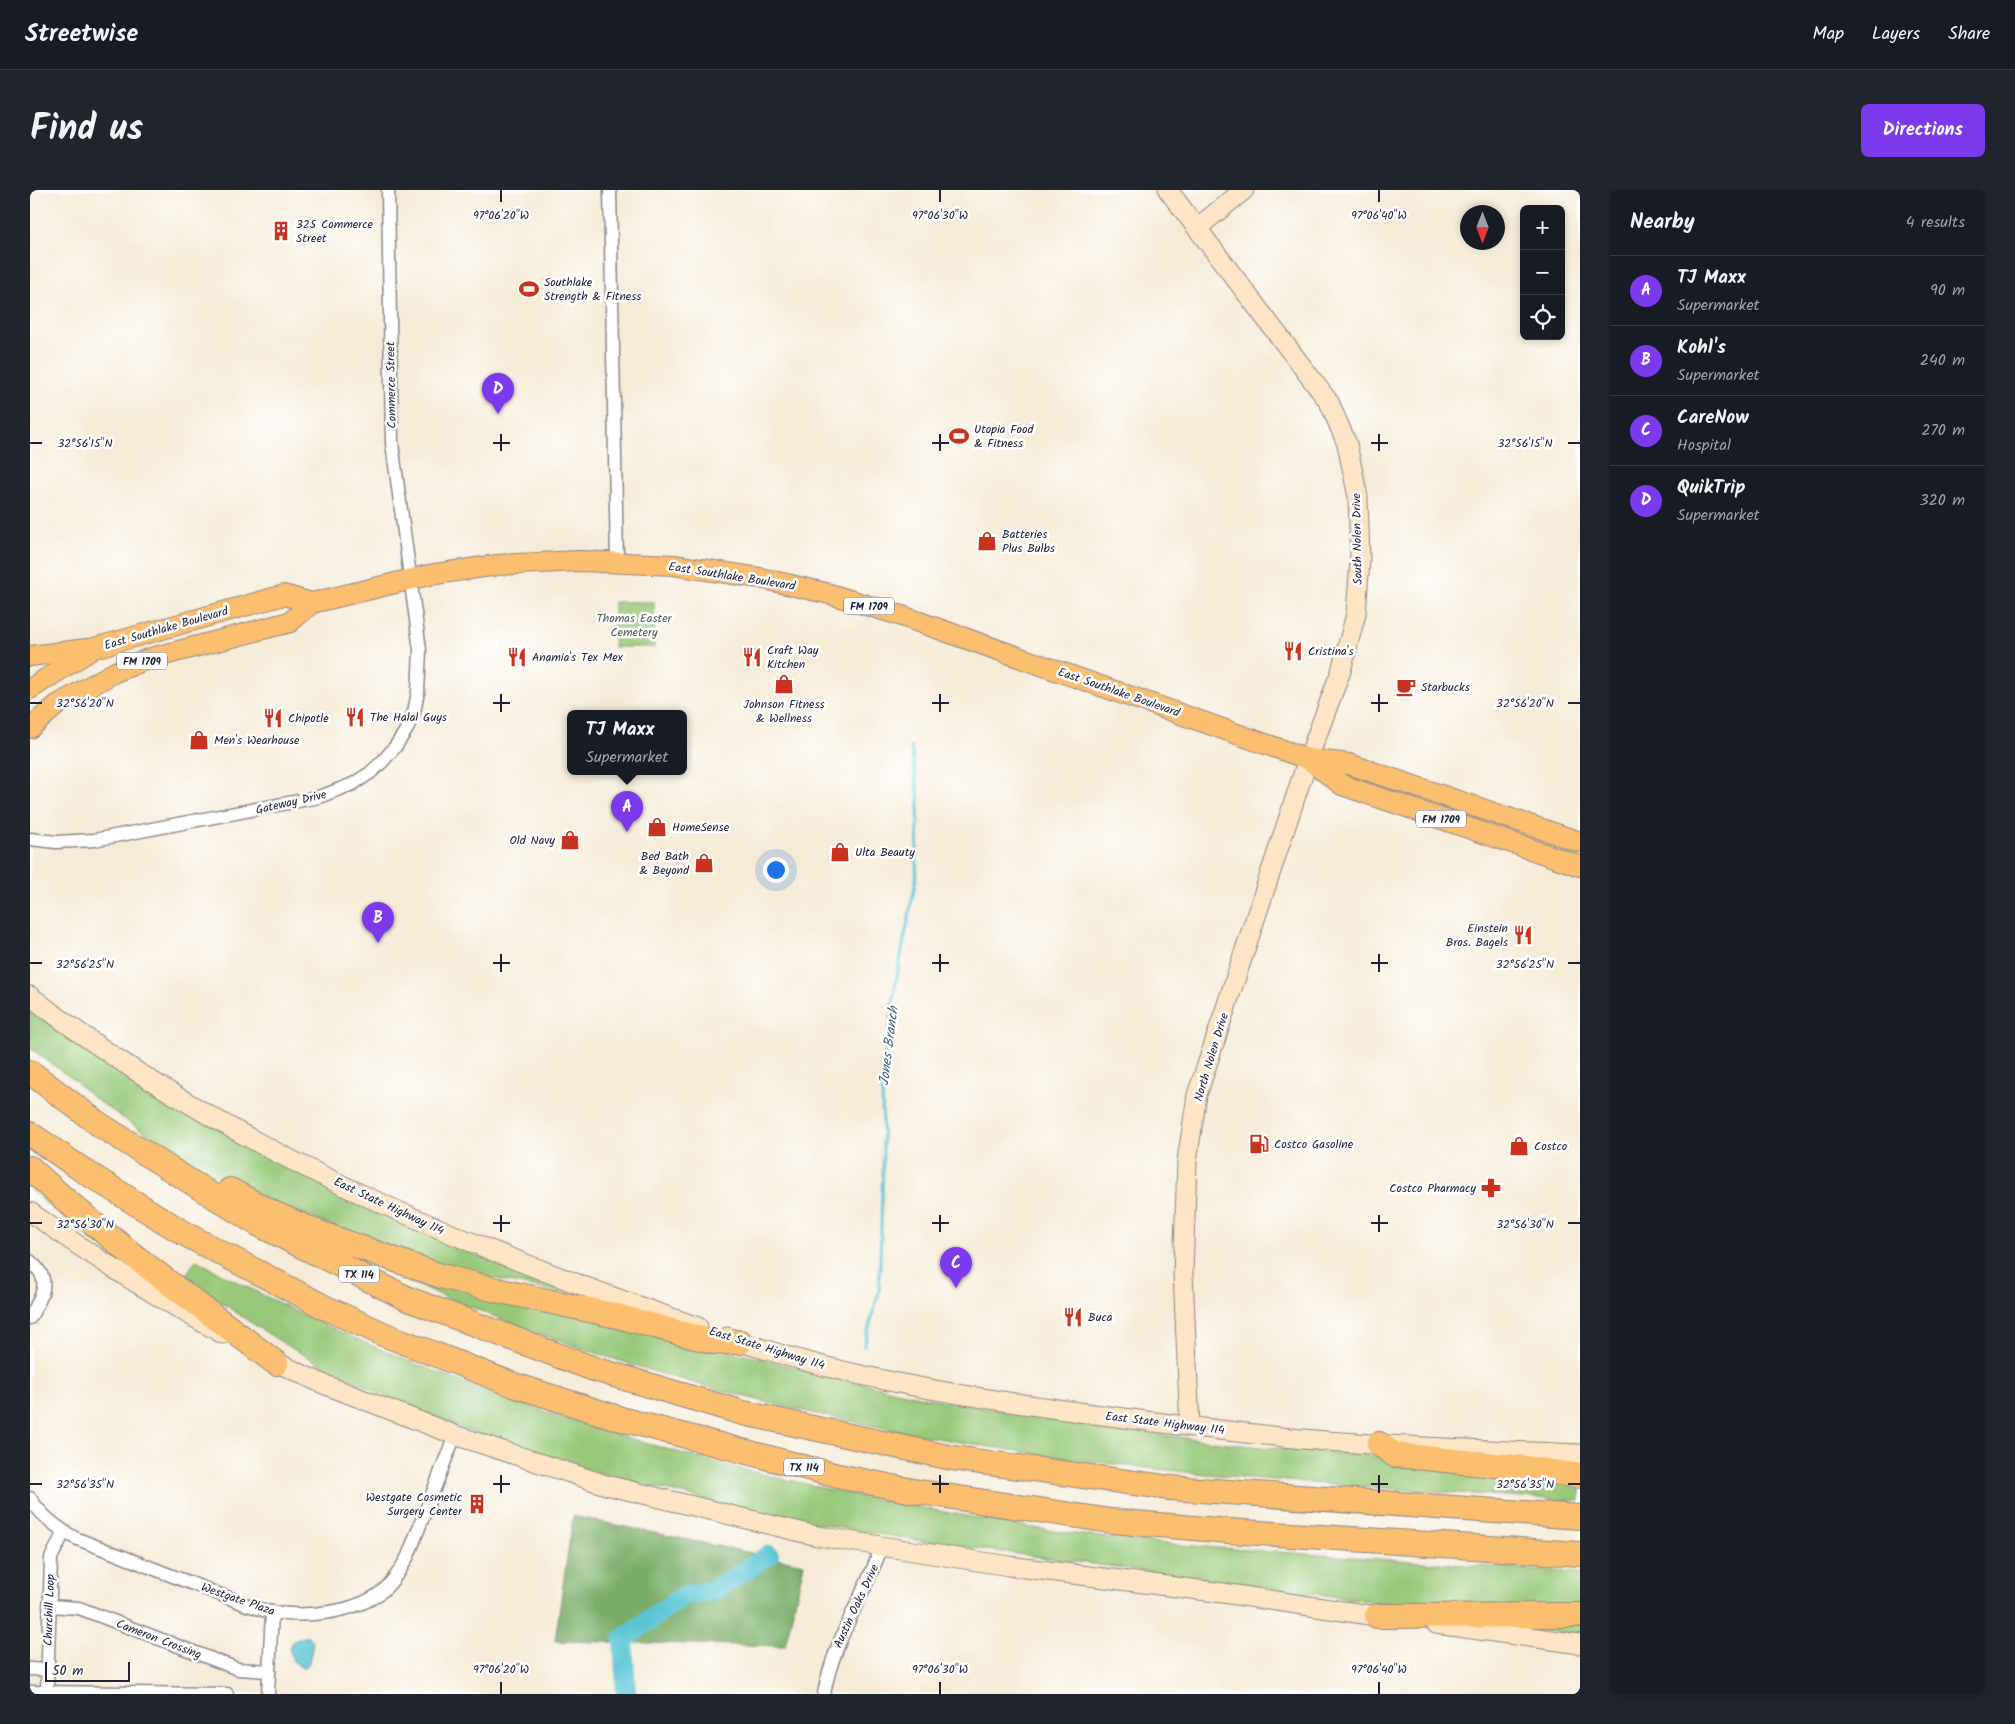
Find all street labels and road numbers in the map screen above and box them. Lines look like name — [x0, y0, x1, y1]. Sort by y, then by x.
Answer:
street label: Commerce Street — [381, 341, 402, 429]
street label: South Nolen Drive — [1347, 492, 1368, 585]
street label: East Southlake Boulevard — [667, 557, 798, 596]
road number: FM 1709 — [844, 598, 894, 614]
street label: East Southlake Boulevard — [102, 601, 231, 655]
road number: FM 1709 — [117, 652, 167, 670]
street label: East Southlake Boulevard — [1055, 663, 1183, 723]
street label: Gateway Drive — [254, 785, 329, 820]
road number: FM 1709 — [1416, 810, 1466, 828]
street label: North Nolen Drive — [1189, 1010, 1234, 1104]
street label: East State Highway 114 — [330, 1172, 448, 1241]
road number: TX 114 — [339, 1266, 379, 1282]
street label: East State Highway 114 — [707, 1322, 827, 1375]
street label: East State Highway 114 — [1104, 1407, 1226, 1440]
road number: TX 114 — [784, 1458, 824, 1476]
street label: Austin Oaks Drive — [829, 1561, 884, 1651]
street label: Churchill Loop — [39, 1574, 60, 1646]
street label: Westgate Plaza — [198, 1578, 278, 1621]
street label: Cameron Crossing — [113, 1614, 205, 1665]

